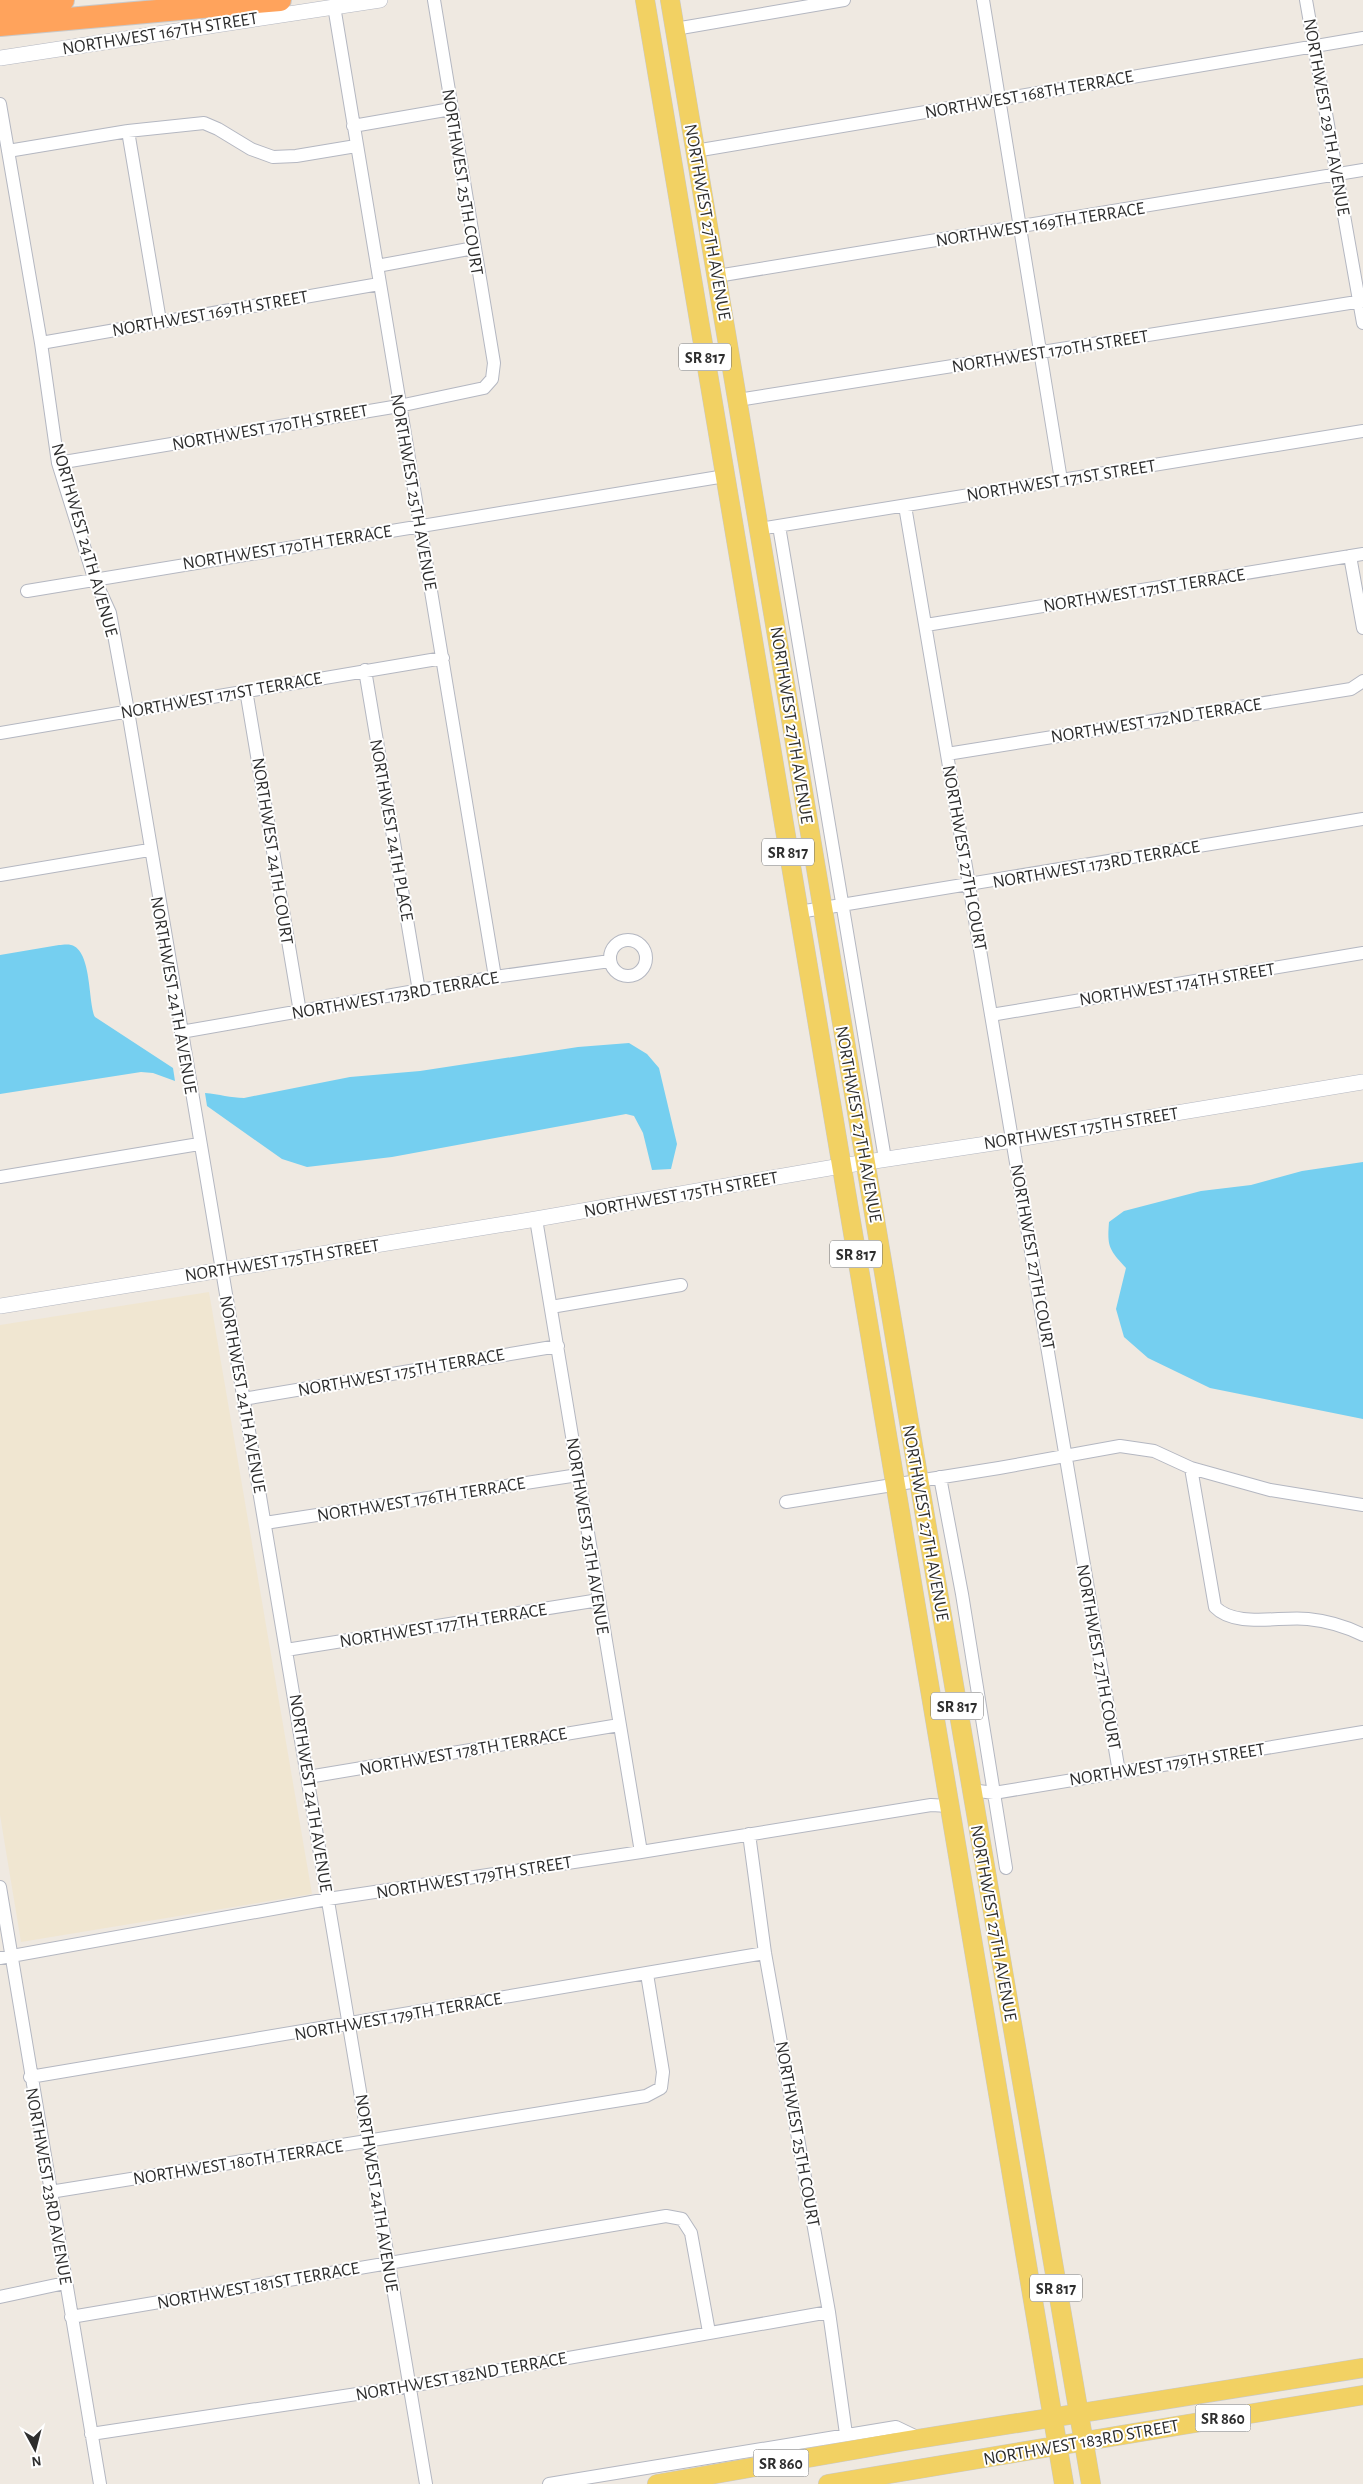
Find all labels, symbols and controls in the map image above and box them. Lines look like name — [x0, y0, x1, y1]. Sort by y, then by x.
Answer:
street label: NORTHWEST 167TH STREET — [61, 10, 259, 58]
street label: NORTHWEST 29TH AVENUE — [1300, 17, 1352, 218]
street label: NORTHWEST 168TH TERRACE — [924, 68, 1135, 122]
street label: NORTHWEST 25TH COURT — [438, 88, 486, 277]
street label: NORTHWEST 27TH AVENUE — [681, 123, 733, 322]
street label: NORTHWEST 169TH TERRACE — [934, 200, 1146, 250]
street label: NORTHWEST 169TH STREET — [111, 288, 310, 340]
street label: NORTHWEST 170TH STREET — [951, 328, 1150, 376]
road number: SR 817 — [679, 344, 731, 371]
street label: NORTHWEST 25TH AVENUE — [387, 393, 439, 592]
street label: NORTHWEST 170TH STREET — [171, 402, 370, 454]
street label: NORTHWEST 24TH AVENUE — [48, 442, 120, 639]
street label: NORTHWEST 171ST STREET — [965, 457, 1157, 505]
street label: NORTHWEST 170TH TERRACE — [181, 523, 393, 573]
street label: NORTHWEST 171ST TERRACE — [1042, 566, 1247, 616]
street label: NORTHWEST 27TH AVENUE — [767, 625, 816, 825]
street label: NORTHWEST 171ST TERRACE — [119, 669, 323, 723]
street label: NORTHWEST 172ND TERRACE — [1050, 695, 1263, 747]
street label: NORTHWEST 24TH PLACE — [366, 738, 416, 923]
street label: NORTHWEST 24TH COURT — [248, 756, 296, 946]
street label: NORTHWEST 27TH COURT — [939, 764, 989, 953]
street label: NORTHWEST 173RD TERRACE — [991, 838, 1201, 892]
road number: SR 817 — [762, 839, 814, 866]
street label: NORTHWEST 24TH AVENUE — [147, 895, 199, 1096]
street label: NORTHWEST 174TH STREET — [1078, 961, 1277, 1009]
street label: NORTHWEST 173RD TERRACE — [290, 969, 500, 1023]
street label: NORTHWEST 27TH AVENUE — [832, 1025, 884, 1224]
street label: NORTHWEST 175TH STREET — [983, 1105, 1180, 1153]
street label: NORTHWEST 27TH COURT — [1007, 1163, 1057, 1352]
street label: NORTHWEST 175TH STREET — [583, 1169, 780, 1221]
street label: NORTHWEST 175TH STREET — [184, 1237, 381, 1285]
road number: SR 817 — [830, 1240, 882, 1268]
street label: NORTHWEST 24TH AVENUE — [216, 1294, 268, 1495]
street label: NORTHWEST 175TH TERRACE — [297, 1346, 506, 1400]
street label: NORTHWEST 27TH AVENUE — [899, 1424, 951, 1623]
street label: NORTHWEST 25TH AVENUE — [563, 1436, 612, 1636]
street label: NORTHWEST 176TH TERRACE — [316, 1475, 527, 1525]
street label: NORTHWEST 27TH COURT — [1073, 1563, 1123, 1752]
street label: NORTHWEST 177TH TERRACE — [338, 1601, 548, 1651]
road number: SR 817 — [931, 1692, 983, 1720]
street label: NORTHWEST 24TH AVENUE — [285, 1693, 335, 1894]
street label: NORTHWEST 178TH TERRACE — [358, 1725, 569, 1779]
street label: NORTHWEST 179TH STREET — [1068, 1741, 1266, 1789]
street label: NORTHWEST 27TH AVENUE — [967, 1824, 1019, 2023]
street label: NORTHWEST 179TH STREET — [375, 1854, 573, 1902]
street label: NORTHWEST 179TH TERRACE — [293, 1990, 504, 2044]
street label: NORTHWEST 25TH COURT — [772, 2040, 822, 2229]
street label: NORTHWEST 23RD AVENUE — [22, 2086, 74, 2286]
street label: NORTHWEST 24TH AVENUE — [351, 2093, 401, 2294]
street label: NORTHWEST 180TH TERRACE — [132, 2137, 345, 2188]
street label: NORTHWEST 181ST TERRACE — [156, 2259, 361, 2313]
road number: SR 817 — [1030, 2274, 1082, 2302]
street label: NORTHWEST 182ND TERRACE — [354, 2350, 568, 2404]
road number: SR 860 — [1196, 2404, 1250, 2432]
street label: NORTHWEST 183RD STREET — [982, 2417, 1181, 2469]
north arrow — [10, 2424, 60, 2474]
road number: SR 860 — [754, 2450, 808, 2476]
text: N — [31, 2453, 42, 2468]

